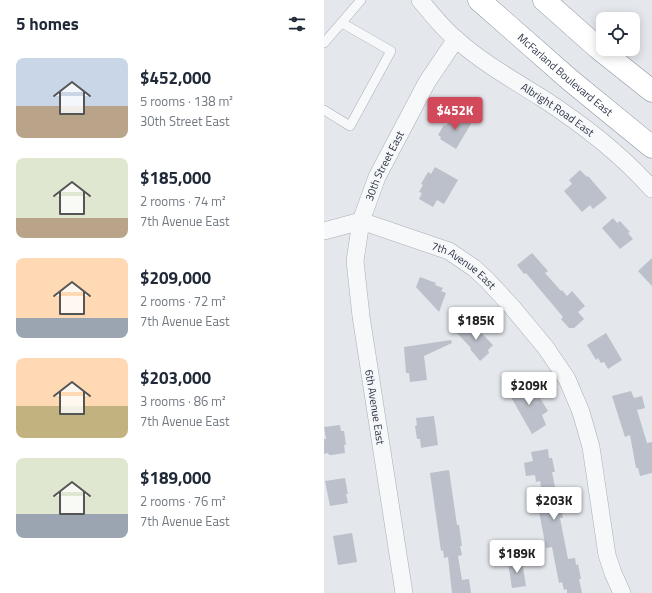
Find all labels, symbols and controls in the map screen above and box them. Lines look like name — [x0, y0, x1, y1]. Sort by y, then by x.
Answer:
text: 5 homes — [16, 11, 79, 37]
map controls — [596, 12, 640, 56]
button: locate — [596, 12, 640, 56]
icon: filters — [286, 13, 308, 35]
street label: McFarland Boulevard East — [514, 29, 616, 120]
text: $452,000 — [140, 65, 211, 91]
icon: home — [48, 74, 96, 122]
street label: Albright Road East — [518, 79, 598, 140]
text: 5 rooms · 138 m² — [140, 91, 233, 111]
pin: $452K — [427, 97, 483, 131]
text: $452K — [437, 100, 473, 120]
text: 30th Street East — [140, 111, 230, 131]
street label: 30th Street East — [361, 128, 408, 203]
text: $185,000 — [140, 165, 211, 191]
icon: home — [48, 174, 96, 222]
text: 2 rooms · 74 m² — [140, 191, 226, 211]
text: 7th Avenue East — [140, 211, 230, 231]
street label: 7th Avenue East — [429, 238, 500, 293]
text: $209,000 — [140, 265, 211, 291]
icon: home — [48, 274, 96, 322]
text: 2 rooms · 72 m² — [140, 291, 226, 311]
pin: $185K — [448, 307, 504, 341]
text: $185K — [458, 310, 494, 330]
text: 7th Avenue East — [140, 311, 230, 331]
text: $203,000 — [140, 365, 211, 391]
street label: 6th Avenue East — [361, 368, 389, 446]
pin: $209K — [501, 372, 557, 406]
icon: home — [48, 374, 96, 422]
text: $209K — [511, 375, 547, 395]
text: 3 rooms · 86 m² — [140, 391, 226, 411]
text: 7th Avenue East — [140, 411, 230, 431]
text: $189,000 — [140, 465, 211, 491]
icon: home — [48, 474, 96, 522]
pin: $203K — [526, 487, 582, 521]
text: $203K — [536, 490, 572, 510]
text: 2 rooms · 76 m² — [140, 491, 226, 511]
text: 7th Avenue East — [140, 511, 230, 531]
pin: $189K — [489, 540, 545, 574]
text: $189K — [499, 543, 535, 563]

